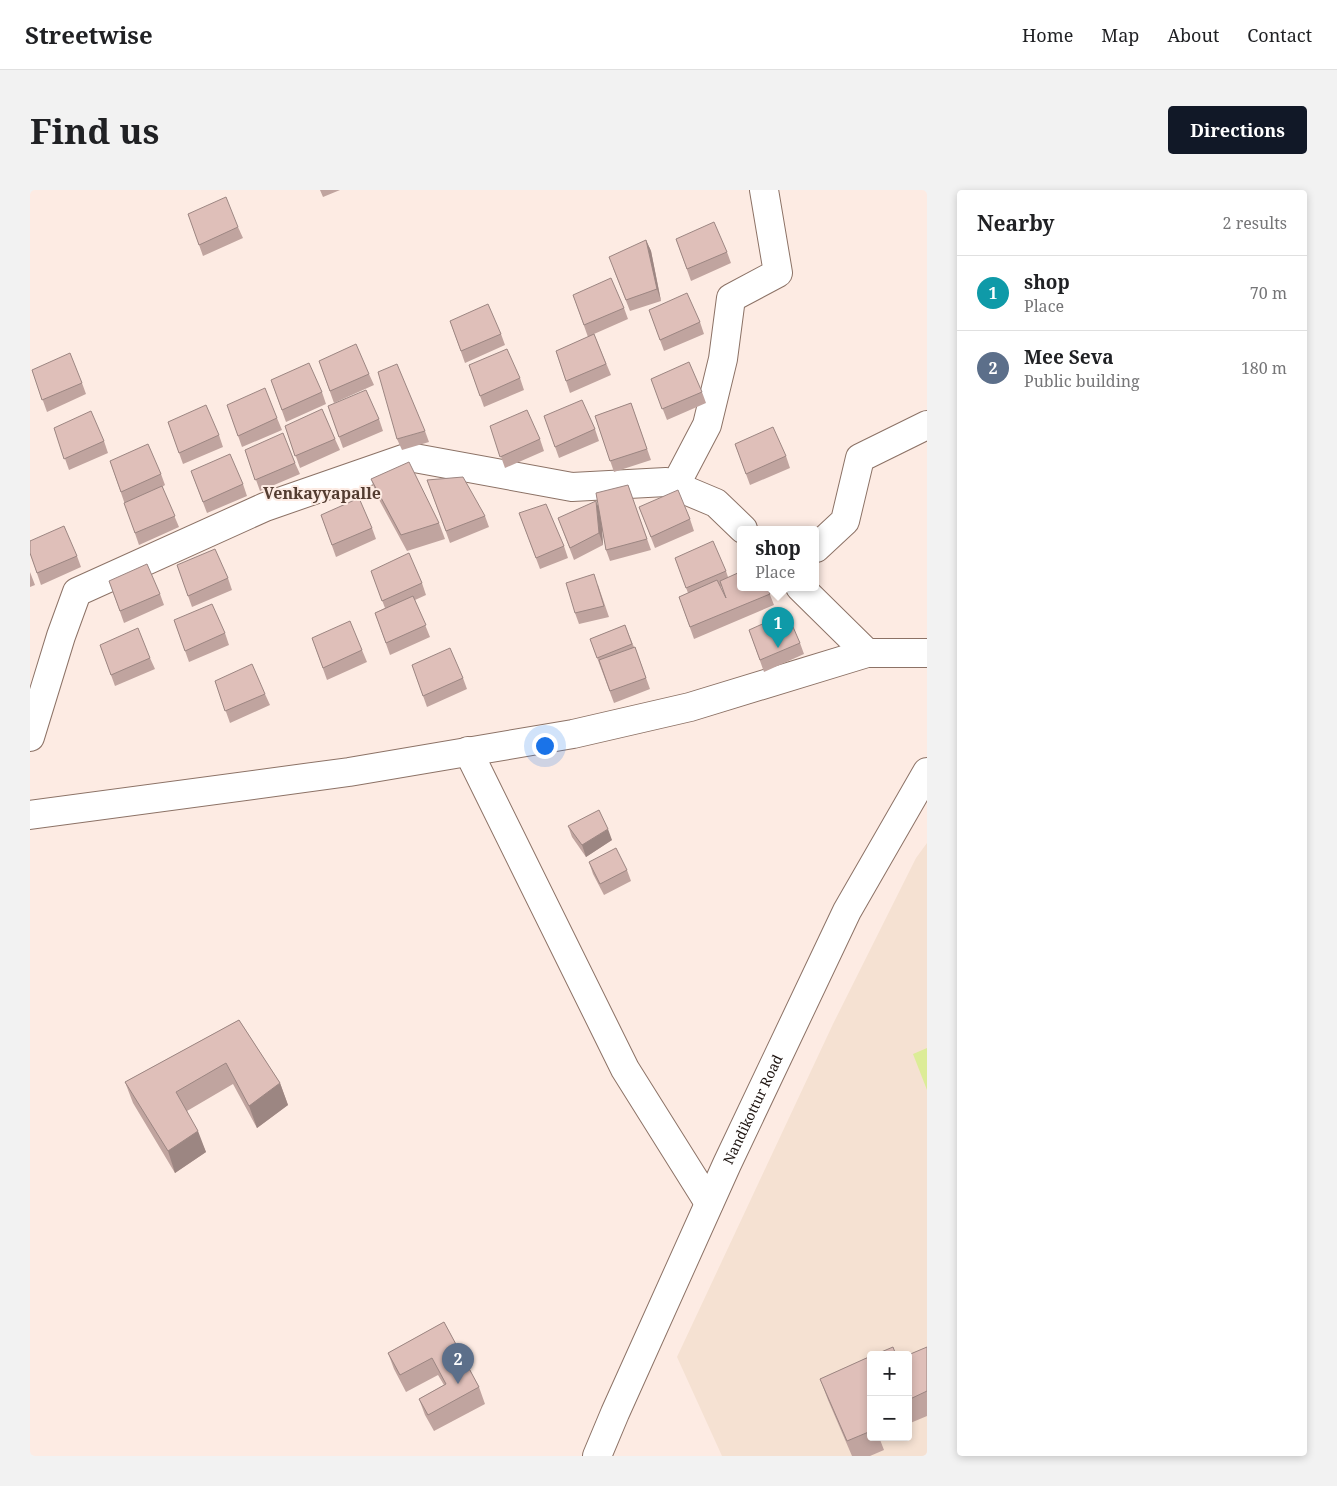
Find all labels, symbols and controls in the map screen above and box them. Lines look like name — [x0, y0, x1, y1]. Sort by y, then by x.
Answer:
text: Streetwise — [25, 18, 153, 51]
text: Home — [1022, 23, 1073, 47]
text: Map — [1101, 23, 1139, 47]
text: About — [1167, 23, 1219, 47]
text: Contact — [1247, 23, 1312, 47]
button: Directions — [1168, 106, 1307, 154]
text: Find us — [30, 107, 159, 154]
text: Nearby — [977, 209, 1055, 237]
text: 2 results — [1223, 212, 1287, 234]
text: shop — [1024, 269, 1070, 295]
text: 1 — [988, 282, 998, 304]
text: 70 m — [1250, 282, 1287, 304]
text: Place — [1024, 295, 1064, 317]
text: Mee Seva — [1024, 344, 1114, 370]
text: 2 — [988, 357, 998, 379]
text: 180 m — [1241, 357, 1287, 379]
text: Public building — [1024, 370, 1140, 392]
district label: Venkayyapalle — [263, 482, 381, 504]
popup — [737, 526, 819, 591]
text: shop — [755, 535, 801, 561]
text: Place — [755, 561, 795, 583]
pin: 1 — [762, 607, 794, 648]
your location — [532, 733, 558, 759]
street label: Nandikottur Road — [718, 1051, 787, 1167]
pin: 2 — [442, 1343, 474, 1384]
map controls — [867, 1351, 912, 1441]
button: + — [867, 1351, 912, 1396]
button: − — [867, 1396, 912, 1441]

